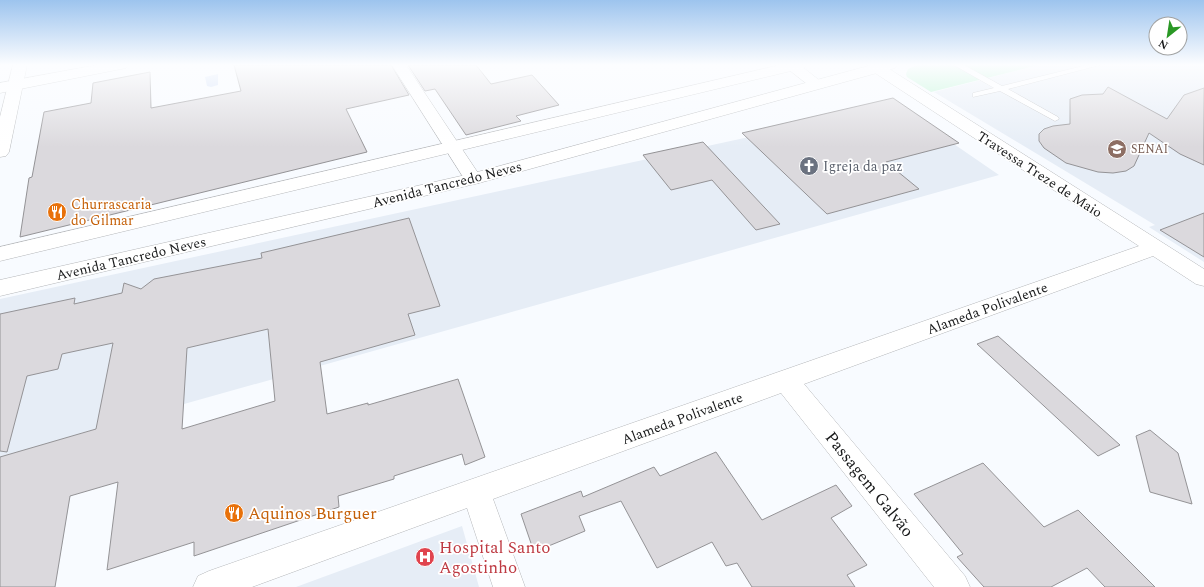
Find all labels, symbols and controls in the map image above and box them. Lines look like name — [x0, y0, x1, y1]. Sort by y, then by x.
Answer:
north arrow — [1148, 16, 1188, 56]
text: N — [1155, 35, 1171, 54]
street label: Travessa Treze de Maio — [973, 126, 1107, 223]
school or university icon: SENAI — [1106, 138, 1128, 160]
place label: SENAI — [1131, 140, 1168, 159]
church icon: Igreja da paz — [798, 155, 820, 177]
street label: Avenida Tancredo Neves — [370, 156, 524, 213]
place label: Igreja da paz — [823, 156, 903, 177]
place label: Churrascaria do Gilmar — [71, 194, 152, 231]
restaurant icon: Churrascaria do Gilmar — [46, 201, 68, 223]
street label: Avenida Tancredo Neves — [54, 231, 208, 286]
street label: Alameda Polivalente — [924, 277, 1051, 340]
street label: Alameda Polivalente — [619, 387, 746, 450]
street label: Passagem Galvão — [818, 426, 920, 543]
place label: Aquinos Burguer — [248, 501, 377, 527]
restaurant icon: Aquinos Burguer — [223, 502, 245, 524]
place label: Hospital Santo Agostinho — [439, 535, 551, 581]
hospital icon: Hospital Santo Agostinho — [414, 546, 436, 568]

